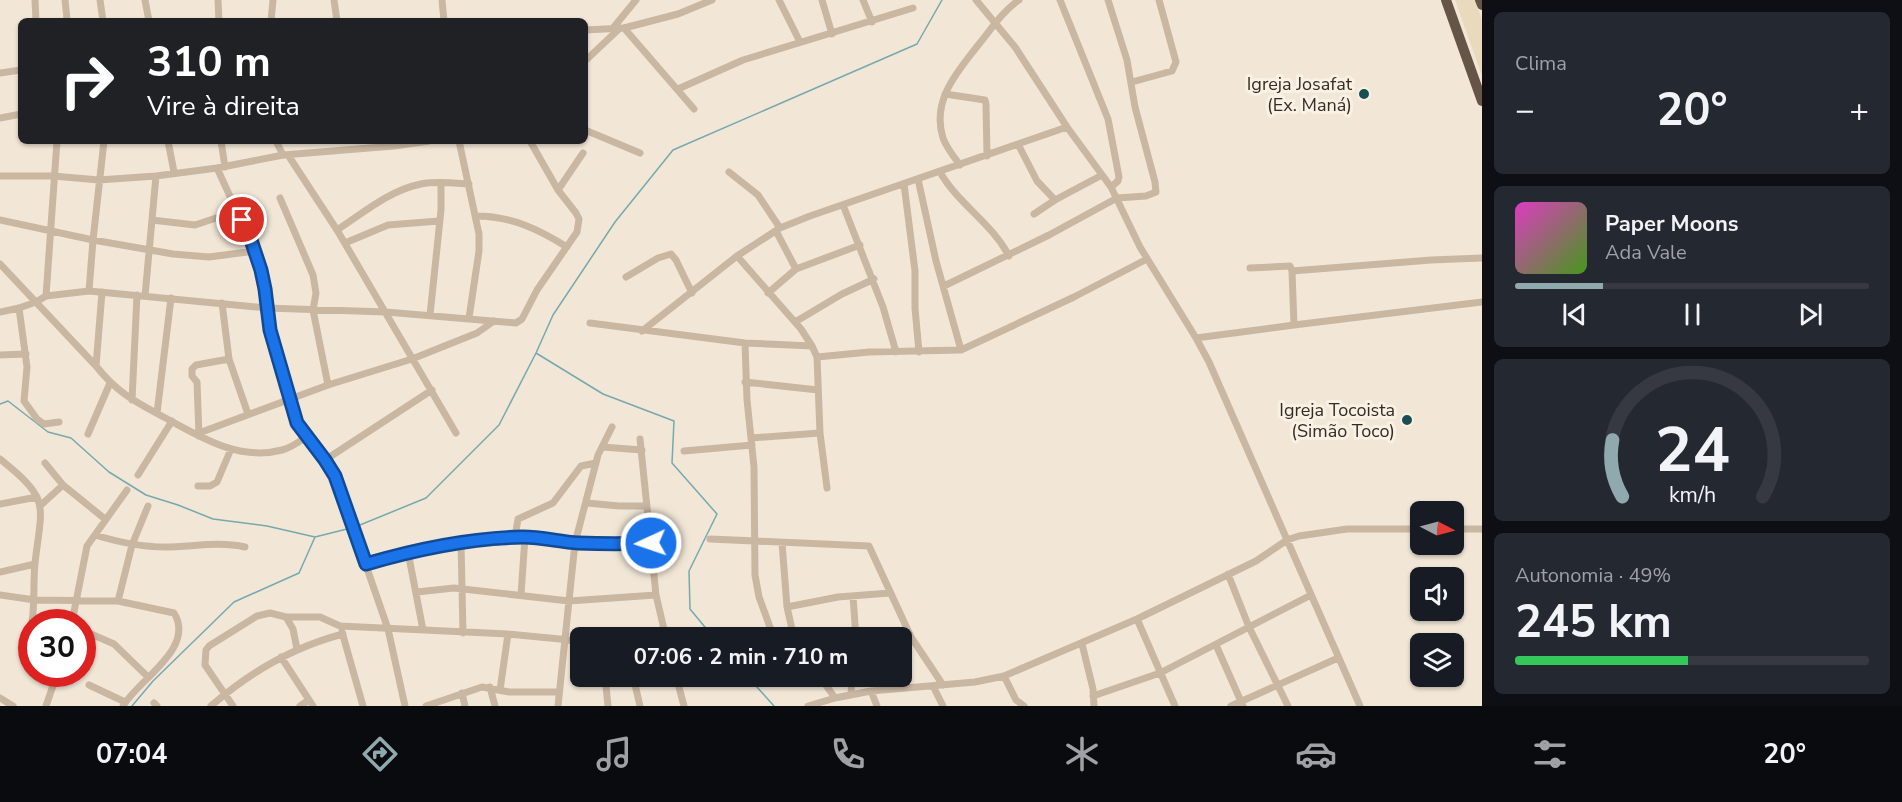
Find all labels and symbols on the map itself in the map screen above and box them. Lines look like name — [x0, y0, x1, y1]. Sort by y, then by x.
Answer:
place label: Igreja Josafat (Ex. Maná) — [1247, 72, 1353, 117]
marker: Igreja Josafat (Ex. Maná) — [1357, 87, 1371, 101]
pin — [216, 194, 267, 245]
place label: Igreja Tocoista (Simão Toco) — [1279, 398, 1395, 443]
marker: Igreja Tocoista (Simão Toco) — [1400, 413, 1414, 427]
north arrow — [1410, 501, 1464, 555]
position arrow — [619, 511, 683, 575]
speed limit sign: 30 — [18, 609, 96, 687]

